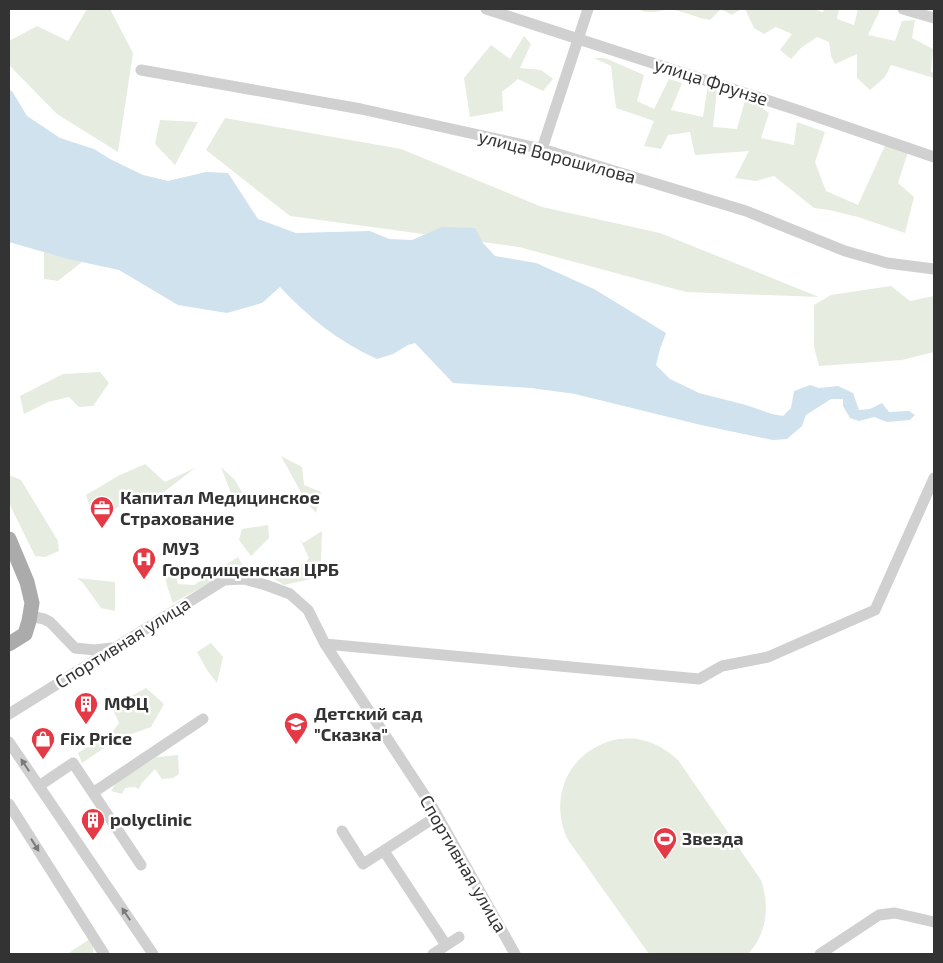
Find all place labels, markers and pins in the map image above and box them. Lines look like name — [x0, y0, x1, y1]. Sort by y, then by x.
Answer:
place label: Капитал Медицинское Страхование — [120, 486, 320, 529]
office icon: Капитал Медицинское Страхование — [89, 495, 115, 529]
place label: МУЗ Городищенская ЦРБ — [162, 537, 339, 580]
hospital icon: МУЗ Городищенская ЦРБ — [131, 546, 157, 580]
building icon: МФЦ — [73, 691, 99, 725]
place label: МФЦ — [104, 692, 149, 714]
place label: Детский сад "Сказка" — [314, 702, 423, 745]
school or university icon: Детский сад "Сказка" — [283, 711, 309, 745]
shop icon: Fix Price — [30, 726, 56, 760]
place label: Fix Price — [60, 727, 132, 749]
building icon: polyclinic — [80, 807, 106, 841]
place label: polyclinic — [110, 808, 192, 830]
sports icon: Звезда — [652, 826, 678, 860]
place label: Звезда — [682, 827, 744, 849]

